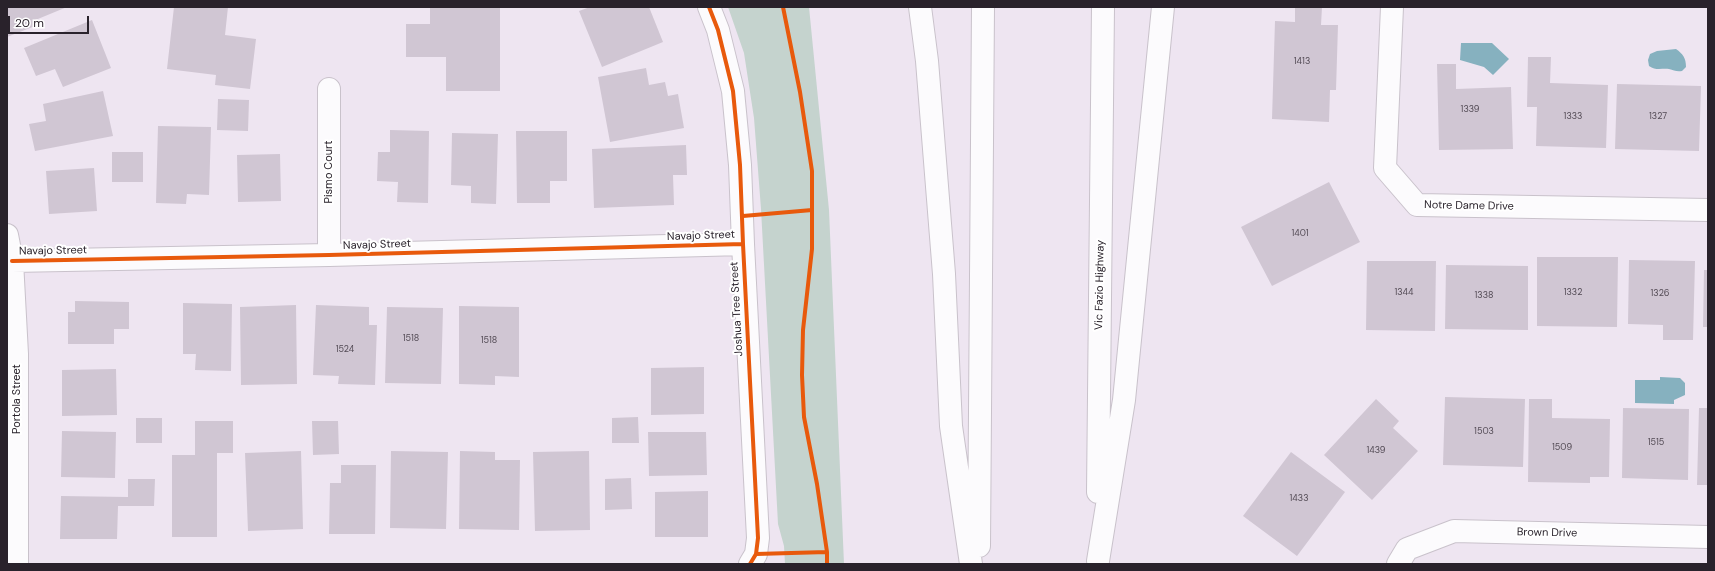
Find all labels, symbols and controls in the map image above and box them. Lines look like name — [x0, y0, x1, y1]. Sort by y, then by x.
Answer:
scale bar — [10, 8, 91, 34]
text: 20 m — [15, 15, 44, 31]
house number: 1413 — [1294, 57, 1310, 67]
house number: 1339 — [1461, 105, 1479, 115]
house number: 1333 — [1564, 112, 1582, 122]
house number: 1327 — [1649, 112, 1667, 122]
street label: Pismo Court — [322, 141, 336, 203]
street label: Notre Dame Drive — [1424, 199, 1514, 213]
street label: Navajo Street — [667, 228, 735, 244]
house number: 1401 — [1291, 229, 1309, 239]
street label: Navajo Street — [343, 237, 411, 253]
street label: Vic Fazio Highway — [1093, 240, 1107, 330]
street label: Navajo Street — [19, 244, 87, 258]
street label: Joshua Tree Street — [728, 261, 746, 357]
house number: 1344 — [1394, 288, 1414, 298]
house number: 1332 — [1564, 288, 1582, 298]
house number: 1326 — [1651, 289, 1669, 299]
house number: 1338 — [1475, 291, 1493, 301]
house number: 1518 — [403, 334, 419, 344]
house number: 1518 — [481, 336, 497, 346]
house number: 1524 — [336, 345, 354, 355]
street label: Portola Street — [10, 364, 24, 434]
house number: 1503 — [1474, 427, 1494, 437]
house number: 1515 — [1648, 438, 1664, 448]
house number: 1509 — [1552, 443, 1572, 453]
house number: 1439 — [1367, 446, 1385, 456]
house number: 1433 — [1290, 494, 1308, 504]
street label: Brown Drive — [1517, 526, 1577, 540]

